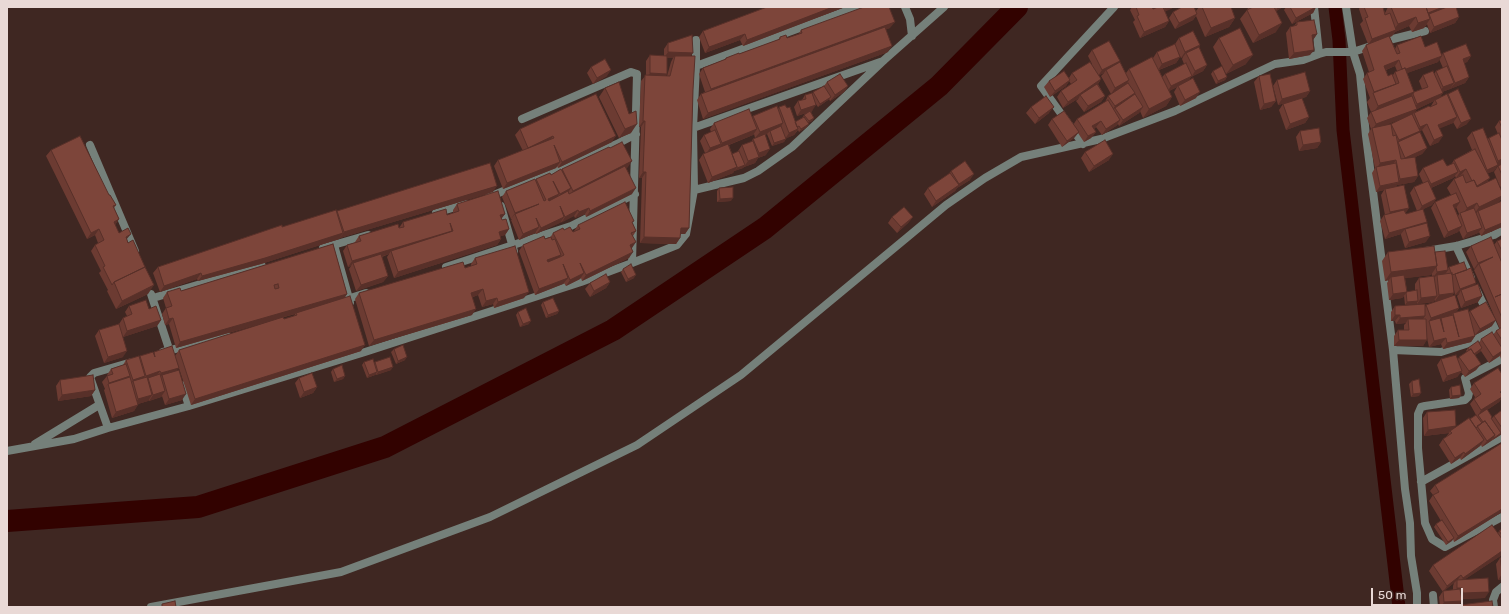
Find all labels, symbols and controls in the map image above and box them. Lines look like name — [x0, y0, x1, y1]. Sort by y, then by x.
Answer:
scale bar — [1373, 580, 1465, 606]
text: 50 m — [1378, 588, 1406, 602]

